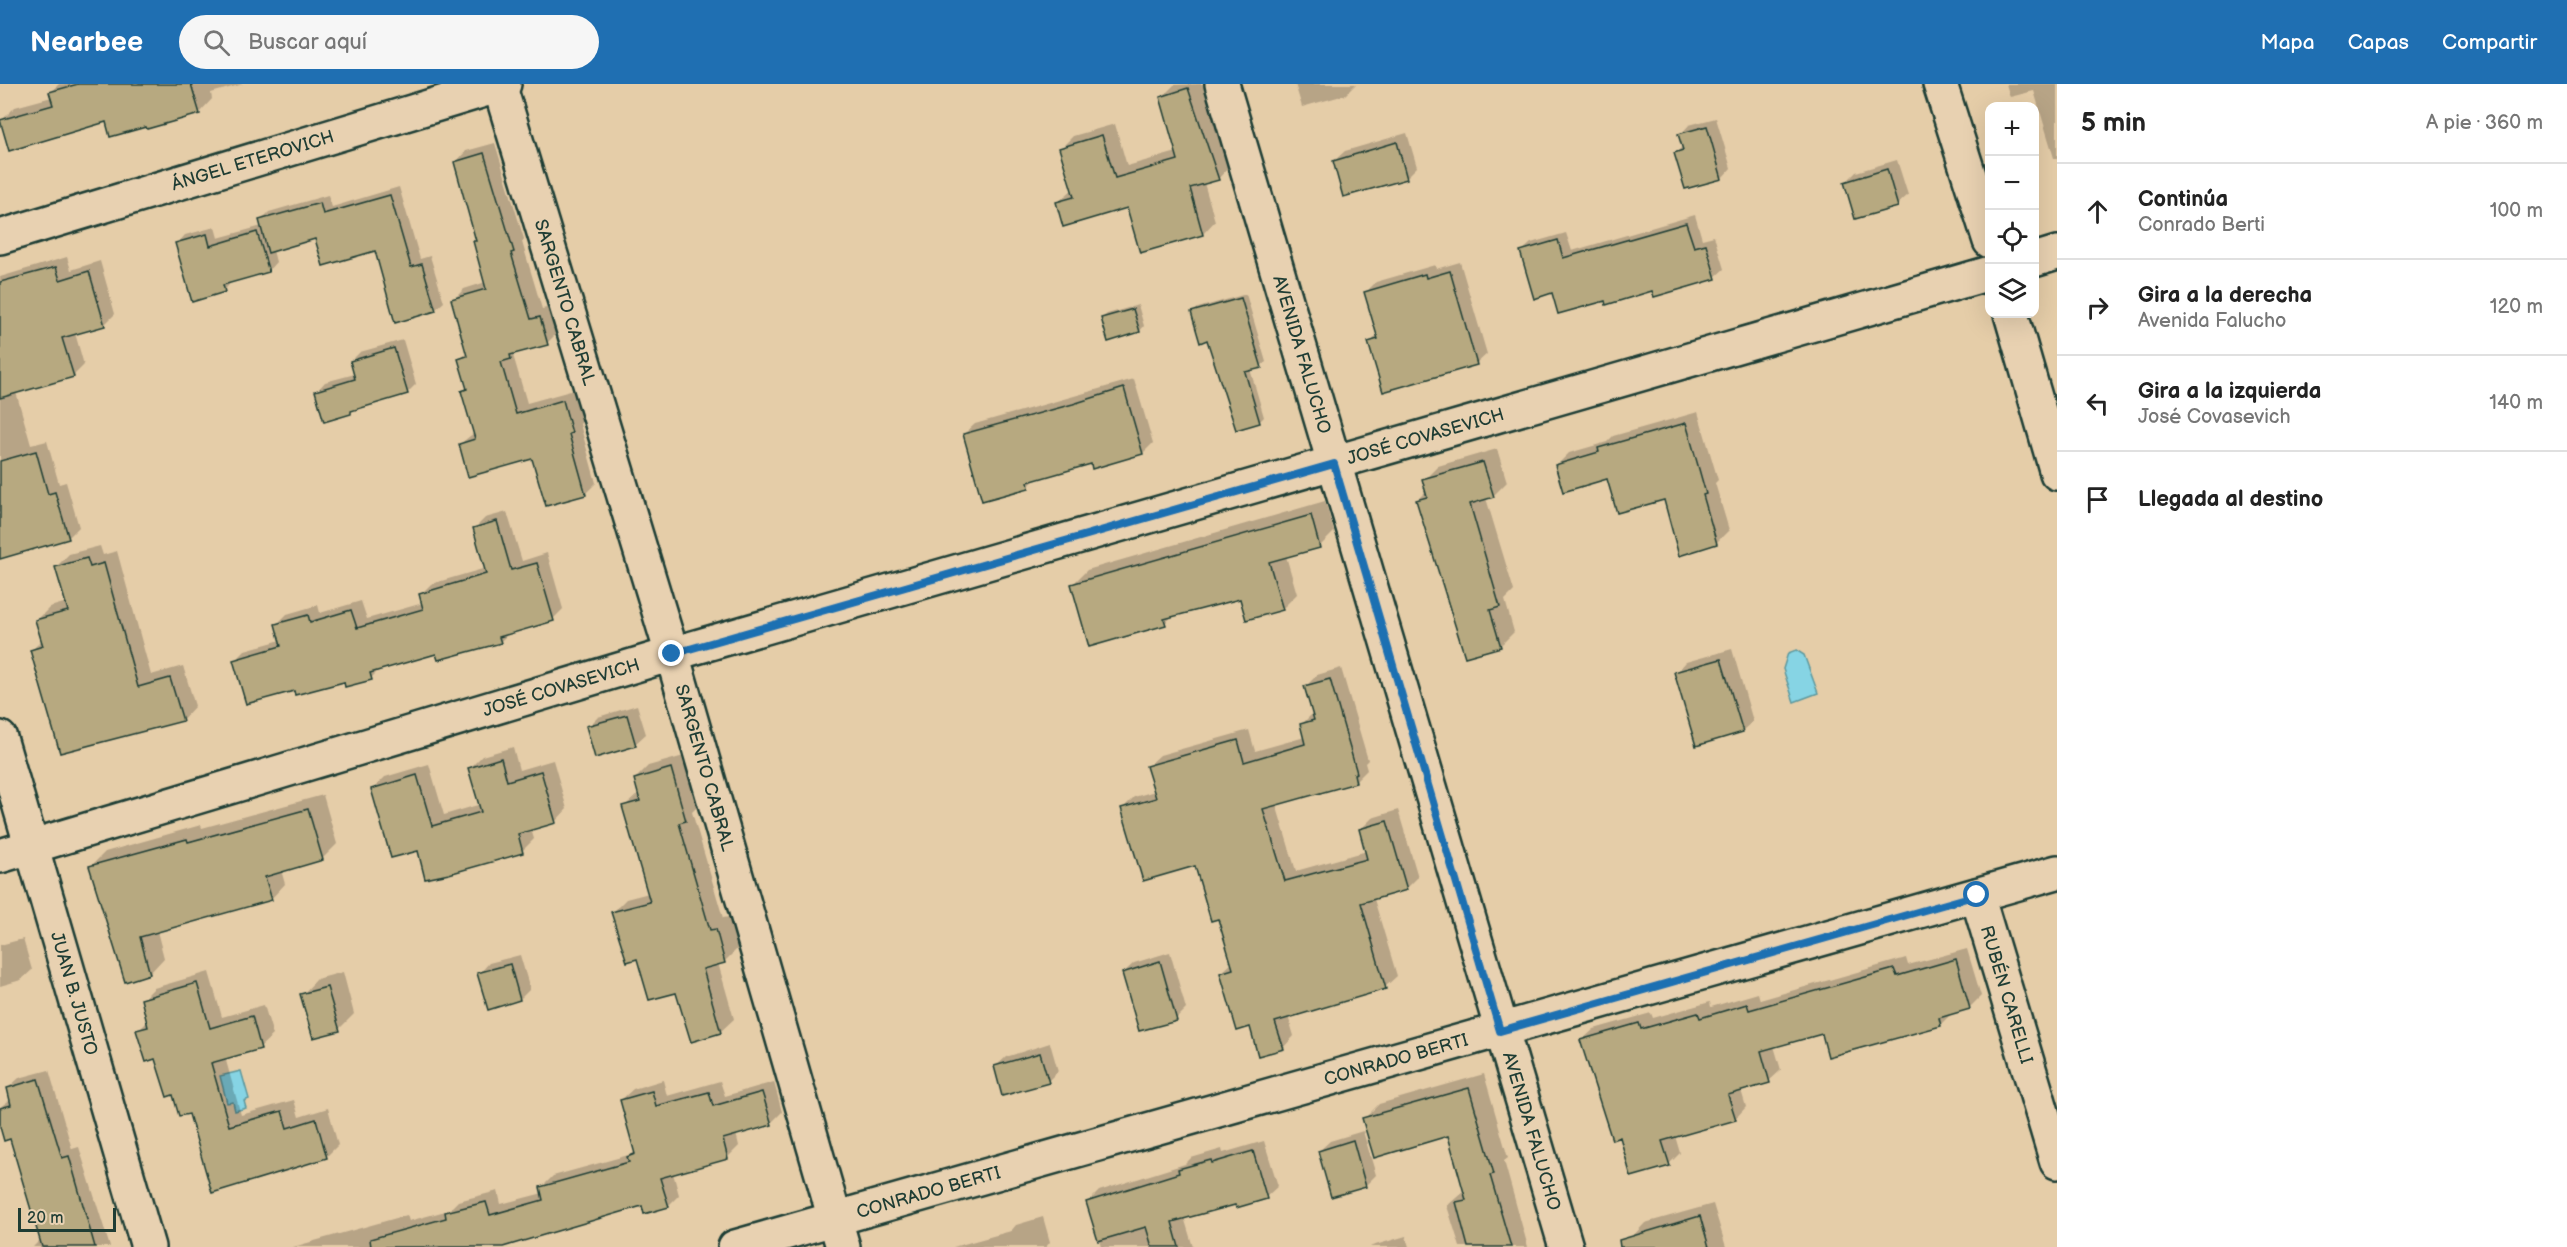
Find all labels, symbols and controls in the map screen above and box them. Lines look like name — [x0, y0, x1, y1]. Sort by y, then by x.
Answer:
search box — [179, 15, 599, 69]
text: Nearbee — [30, 26, 143, 59]
icon: search — [200, 26, 233, 59]
text: Buscar aquí — [248, 29, 367, 56]
text: Mapa — [2261, 30, 2315, 55]
text: Capas — [2348, 30, 2409, 55]
text: Compartir — [2442, 30, 2537, 55]
map controls — [1985, 102, 2039, 318]
button: + — [1985, 102, 2039, 156]
text: 5 min — [2081, 108, 2146, 139]
text: A pie · 360 m — [2426, 111, 2543, 135]
street label: ÁNGEL ETEROVICH — [168, 126, 337, 195]
button: − — [1985, 156, 2039, 210]
text: Continúa — [2138, 186, 2228, 213]
icon: ahead — [2081, 195, 2114, 228]
text: 100 m — [2490, 199, 2543, 223]
button: locate — [1985, 210, 2039, 264]
text: Conrado Berti — [2138, 213, 2265, 237]
street label: SARGENTO CABRAL — [530, 217, 600, 388]
button: layers — [1985, 264, 2039, 318]
street label: AVENIDA FALUCHO — [1268, 273, 1335, 436]
text: Gira a la derecha — [2138, 282, 2312, 309]
icon: right — [2081, 291, 2114, 324]
text: 120 m — [2490, 295, 2543, 319]
text: Avenida Falucho — [2138, 309, 2286, 333]
text: Gira a la izquierda — [2138, 378, 2322, 405]
icon: left — [2081, 387, 2114, 420]
text: 140 m — [2489, 391, 2543, 415]
street label: JOSÉ COVASEVICH — [1345, 404, 1507, 469]
text: José Covasevich — [2138, 405, 2291, 429]
icon: arrive — [2081, 483, 2114, 516]
text: Llegada al destino — [2138, 486, 2323, 513]
route end — [658, 640, 684, 666]
street label: JOSÉ COVASEVICH — [480, 654, 642, 721]
street label: SARGENTO CABRAL — [670, 682, 738, 854]
route start — [1963, 881, 1989, 907]
street label: RUBÉN CARELLI — [1976, 923, 2037, 1066]
street label: JUAN B. JUSTO — [46, 929, 102, 1058]
street label: CONRADO BERTI — [1322, 1030, 1471, 1090]
street label: AVENIDA FALUCHO — [1498, 1050, 1565, 1213]
street label: CONRADO BERTI — [854, 1162, 1003, 1223]
scale bar — [18, 1205, 116, 1232]
text: 20 m — [27, 1209, 63, 1228]

